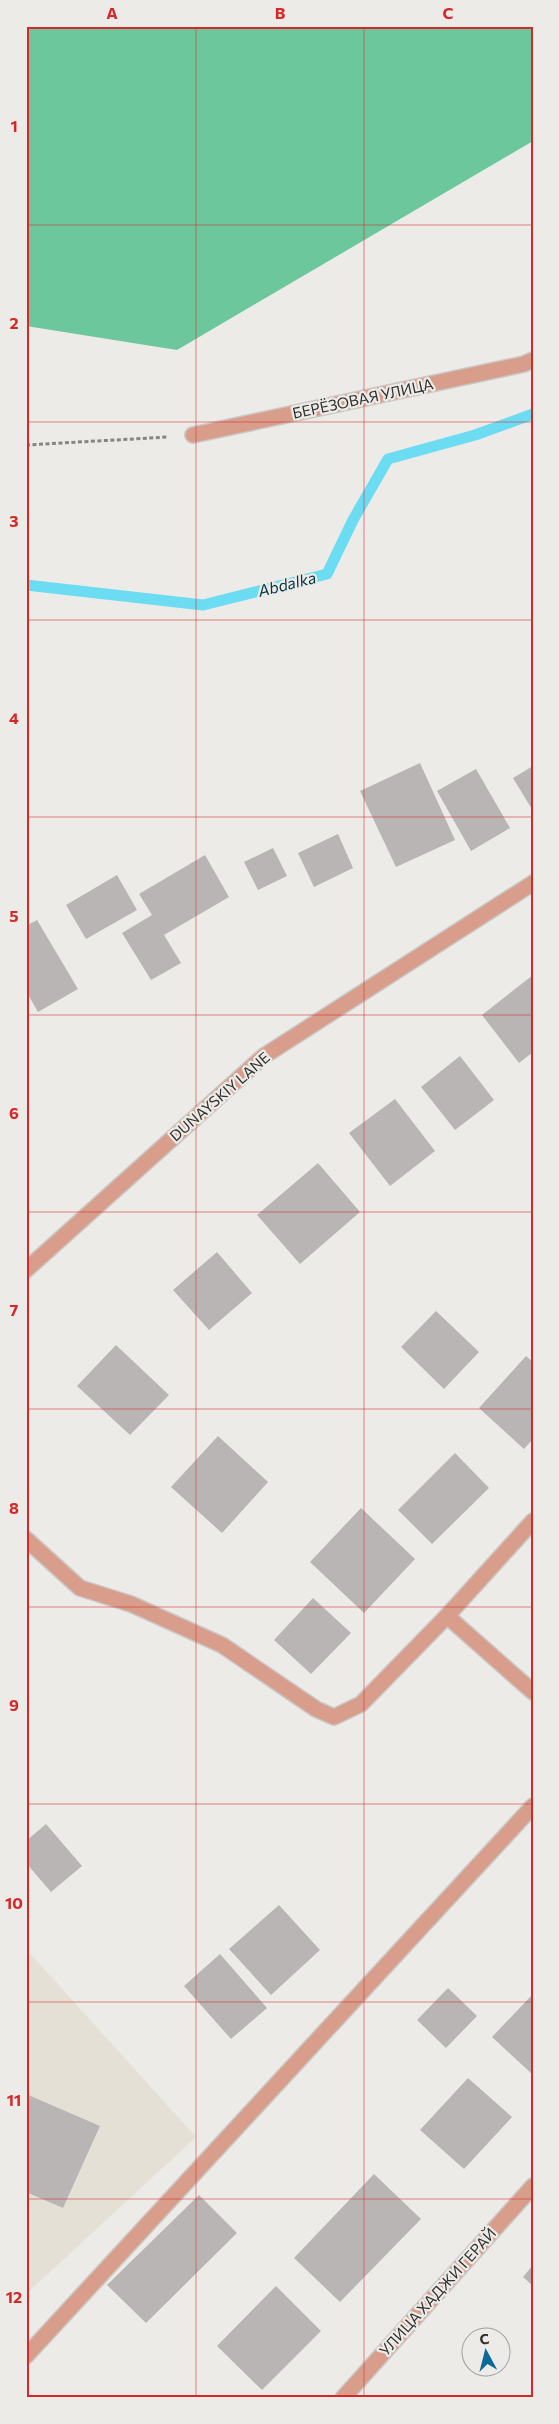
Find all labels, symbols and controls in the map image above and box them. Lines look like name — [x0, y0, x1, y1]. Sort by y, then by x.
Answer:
text: A — [106, 3, 118, 22]
text: B — [275, 3, 286, 22]
text: C — [443, 3, 454, 22]
text: 1 — [10, 116, 18, 135]
text: 2 — [9, 313, 19, 332]
street label: БЕРЁЗОВАЯ УЛИЦА — [291, 374, 435, 422]
text: 3 — [9, 511, 19, 530]
water label: Abdalka — [255, 567, 318, 600]
text: 4 — [9, 708, 19, 727]
text: 5 — [9, 906, 19, 925]
street label: DUNAYSKIY LANE — [166, 1048, 273, 1145]
text: 6 — [9, 1103, 19, 1122]
text: 7 — [10, 1300, 19, 1319]
text: 8 — [9, 1498, 19, 1517]
text: 9 — [9, 1695, 19, 1714]
text: 10 — [5, 1893, 23, 1912]
text: 11 — [7, 2090, 21, 2109]
street label: УЛИЦА ХАДЖИ ГЕРАЙ — [375, 2224, 499, 2359]
text: 12 — [6, 2287, 22, 2306]
north arrow — [462, 2326, 512, 2376]
text: С — [479, 2330, 490, 2348]

